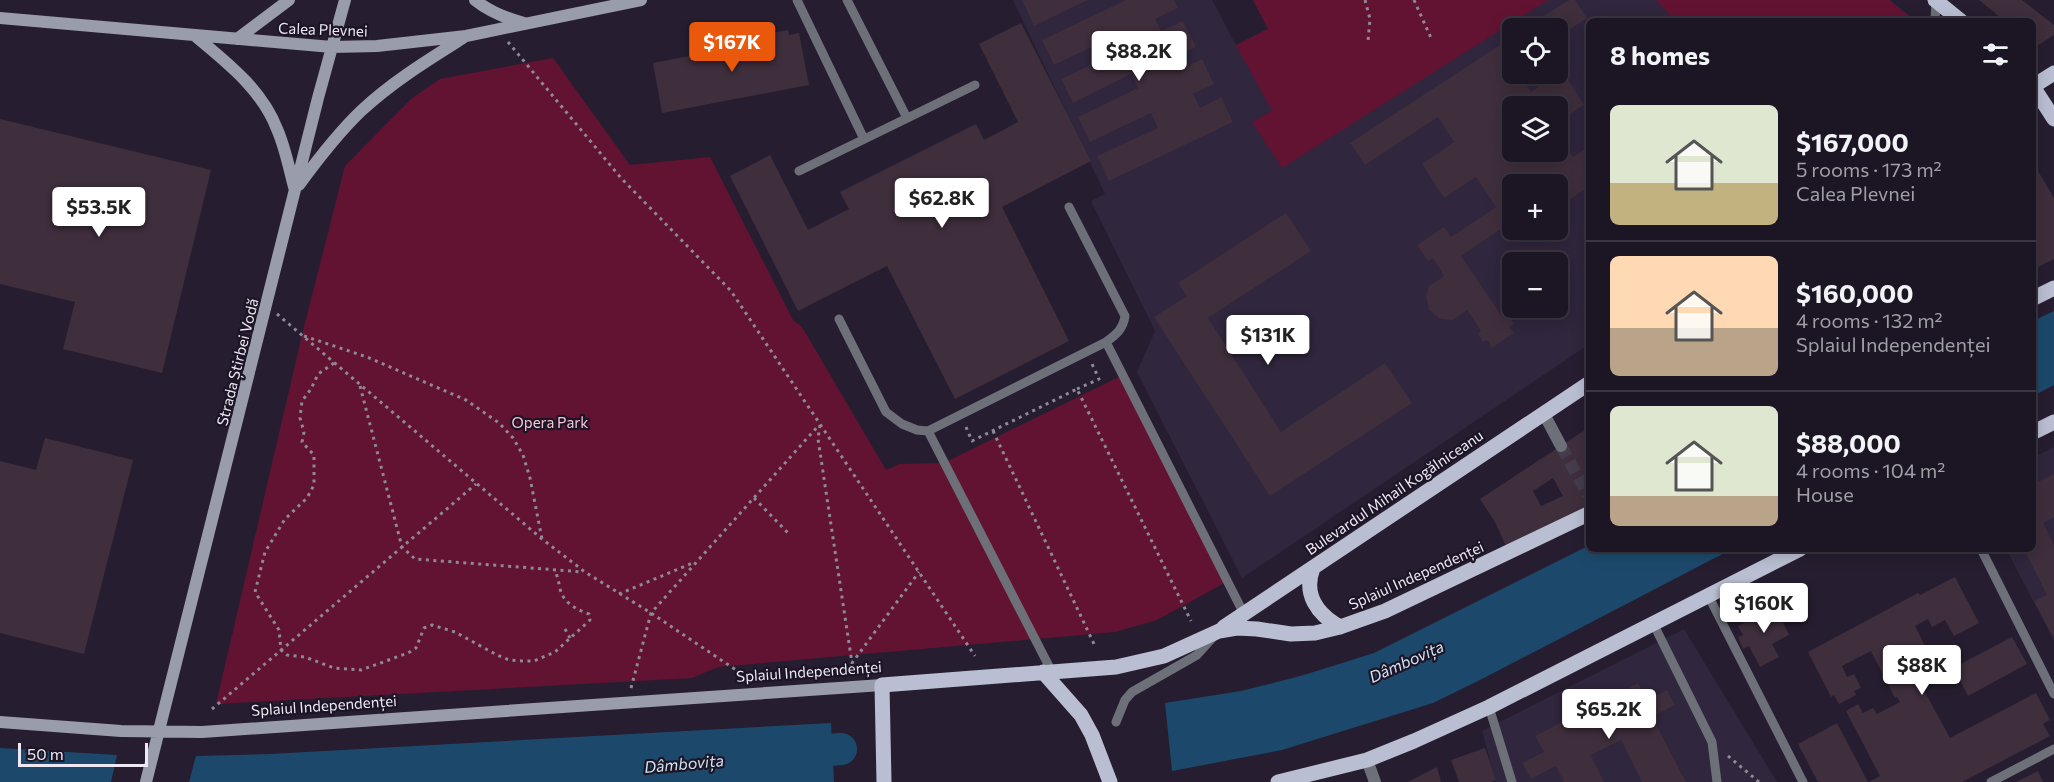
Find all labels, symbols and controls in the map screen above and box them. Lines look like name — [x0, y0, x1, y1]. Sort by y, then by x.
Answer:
street label: Calea Plevnei — [278, 18, 368, 40]
map controls — [1502, 18, 1568, 318]
button: locate — [1502, 18, 1568, 84]
pin: $167K — [690, 22, 774, 73]
text: $167K — [703, 29, 761, 53]
pin: $88.2K — [1090, 31, 1188, 82]
text: $88.2K — [1106, 38, 1172, 62]
icon: filters — [1979, 38, 2012, 71]
text: 8 homes — [1610, 39, 1710, 70]
button: layers — [1502, 96, 1568, 162]
text: $167,000 — [1796, 126, 1909, 157]
icon: home — [1658, 129, 1730, 201]
text: 5 rooms · 173 m² — [1796, 157, 1942, 181]
button: + — [1502, 174, 1568, 240]
pin: $62.8K — [893, 178, 991, 229]
text: Calea Plevnei — [1796, 181, 1915, 205]
text: $62.8K — [909, 185, 975, 209]
pin: $53.5K — [50, 187, 148, 238]
text: $53.5K — [66, 194, 132, 218]
button: − — [1502, 252, 1568, 318]
text: $160,000 — [1796, 277, 1914, 308]
icon: home — [1658, 280, 1730, 352]
street label: Strada Știrbei Vodă — [212, 296, 263, 428]
text: 4 rooms · 132 m² — [1796, 308, 1943, 332]
pin: $131K — [1226, 315, 1310, 366]
text: $131K — [1240, 322, 1296, 346]
text: Splaiul Independenței — [1796, 332, 1991, 356]
park label: Opera Park — [512, 413, 588, 431]
street label: Bulevardul Mihail Kogălniceanu — [1302, 426, 1486, 558]
text: $88,000 — [1796, 427, 1901, 458]
icon: home — [1658, 430, 1730, 502]
text: 4 rooms · 104 m² — [1796, 458, 1945, 482]
text: House — [1796, 482, 1854, 506]
street label: Splaiul Independenței — [1346, 537, 1487, 615]
pin: $160K — [1722, 583, 1806, 634]
text: $160K — [1734, 590, 1794, 614]
water label: Dâmbovița — [1366, 636, 1447, 688]
pin: $88K — [1886, 645, 1958, 696]
text: $88K — [1897, 652, 1947, 676]
street label: Splaiul Independenței — [736, 657, 883, 687]
pin: $65.2K — [1560, 689, 1658, 740]
street label: Splaiul Independenței — [251, 691, 398, 721]
text: $65.2K — [1576, 696, 1642, 720]
scale bar — [18, 740, 148, 768]
text: 50 m — [27, 744, 64, 763]
water label: Dâmbovița — [643, 750, 725, 778]

